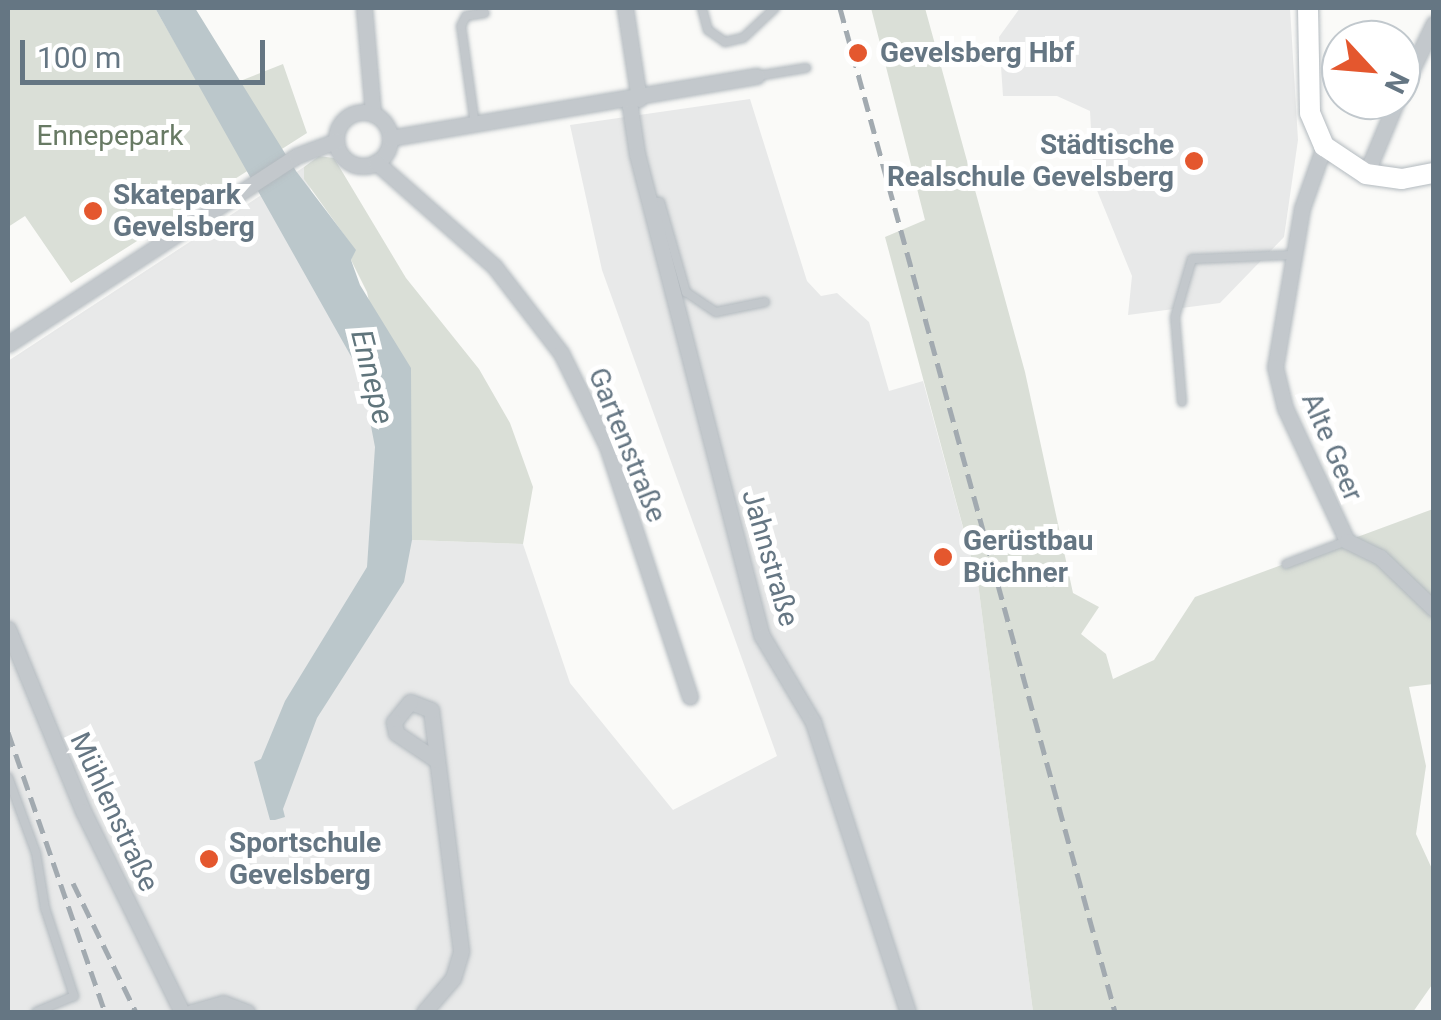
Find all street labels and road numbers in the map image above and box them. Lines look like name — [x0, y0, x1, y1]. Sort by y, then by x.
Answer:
street label: Gartenstraße — [581, 363, 673, 527]
street label: Alte Geer — [1294, 388, 1370, 506]
street label: Jahnstraße — [734, 486, 806, 630]
street label: Mühlenstraße — [62, 727, 166, 897]

